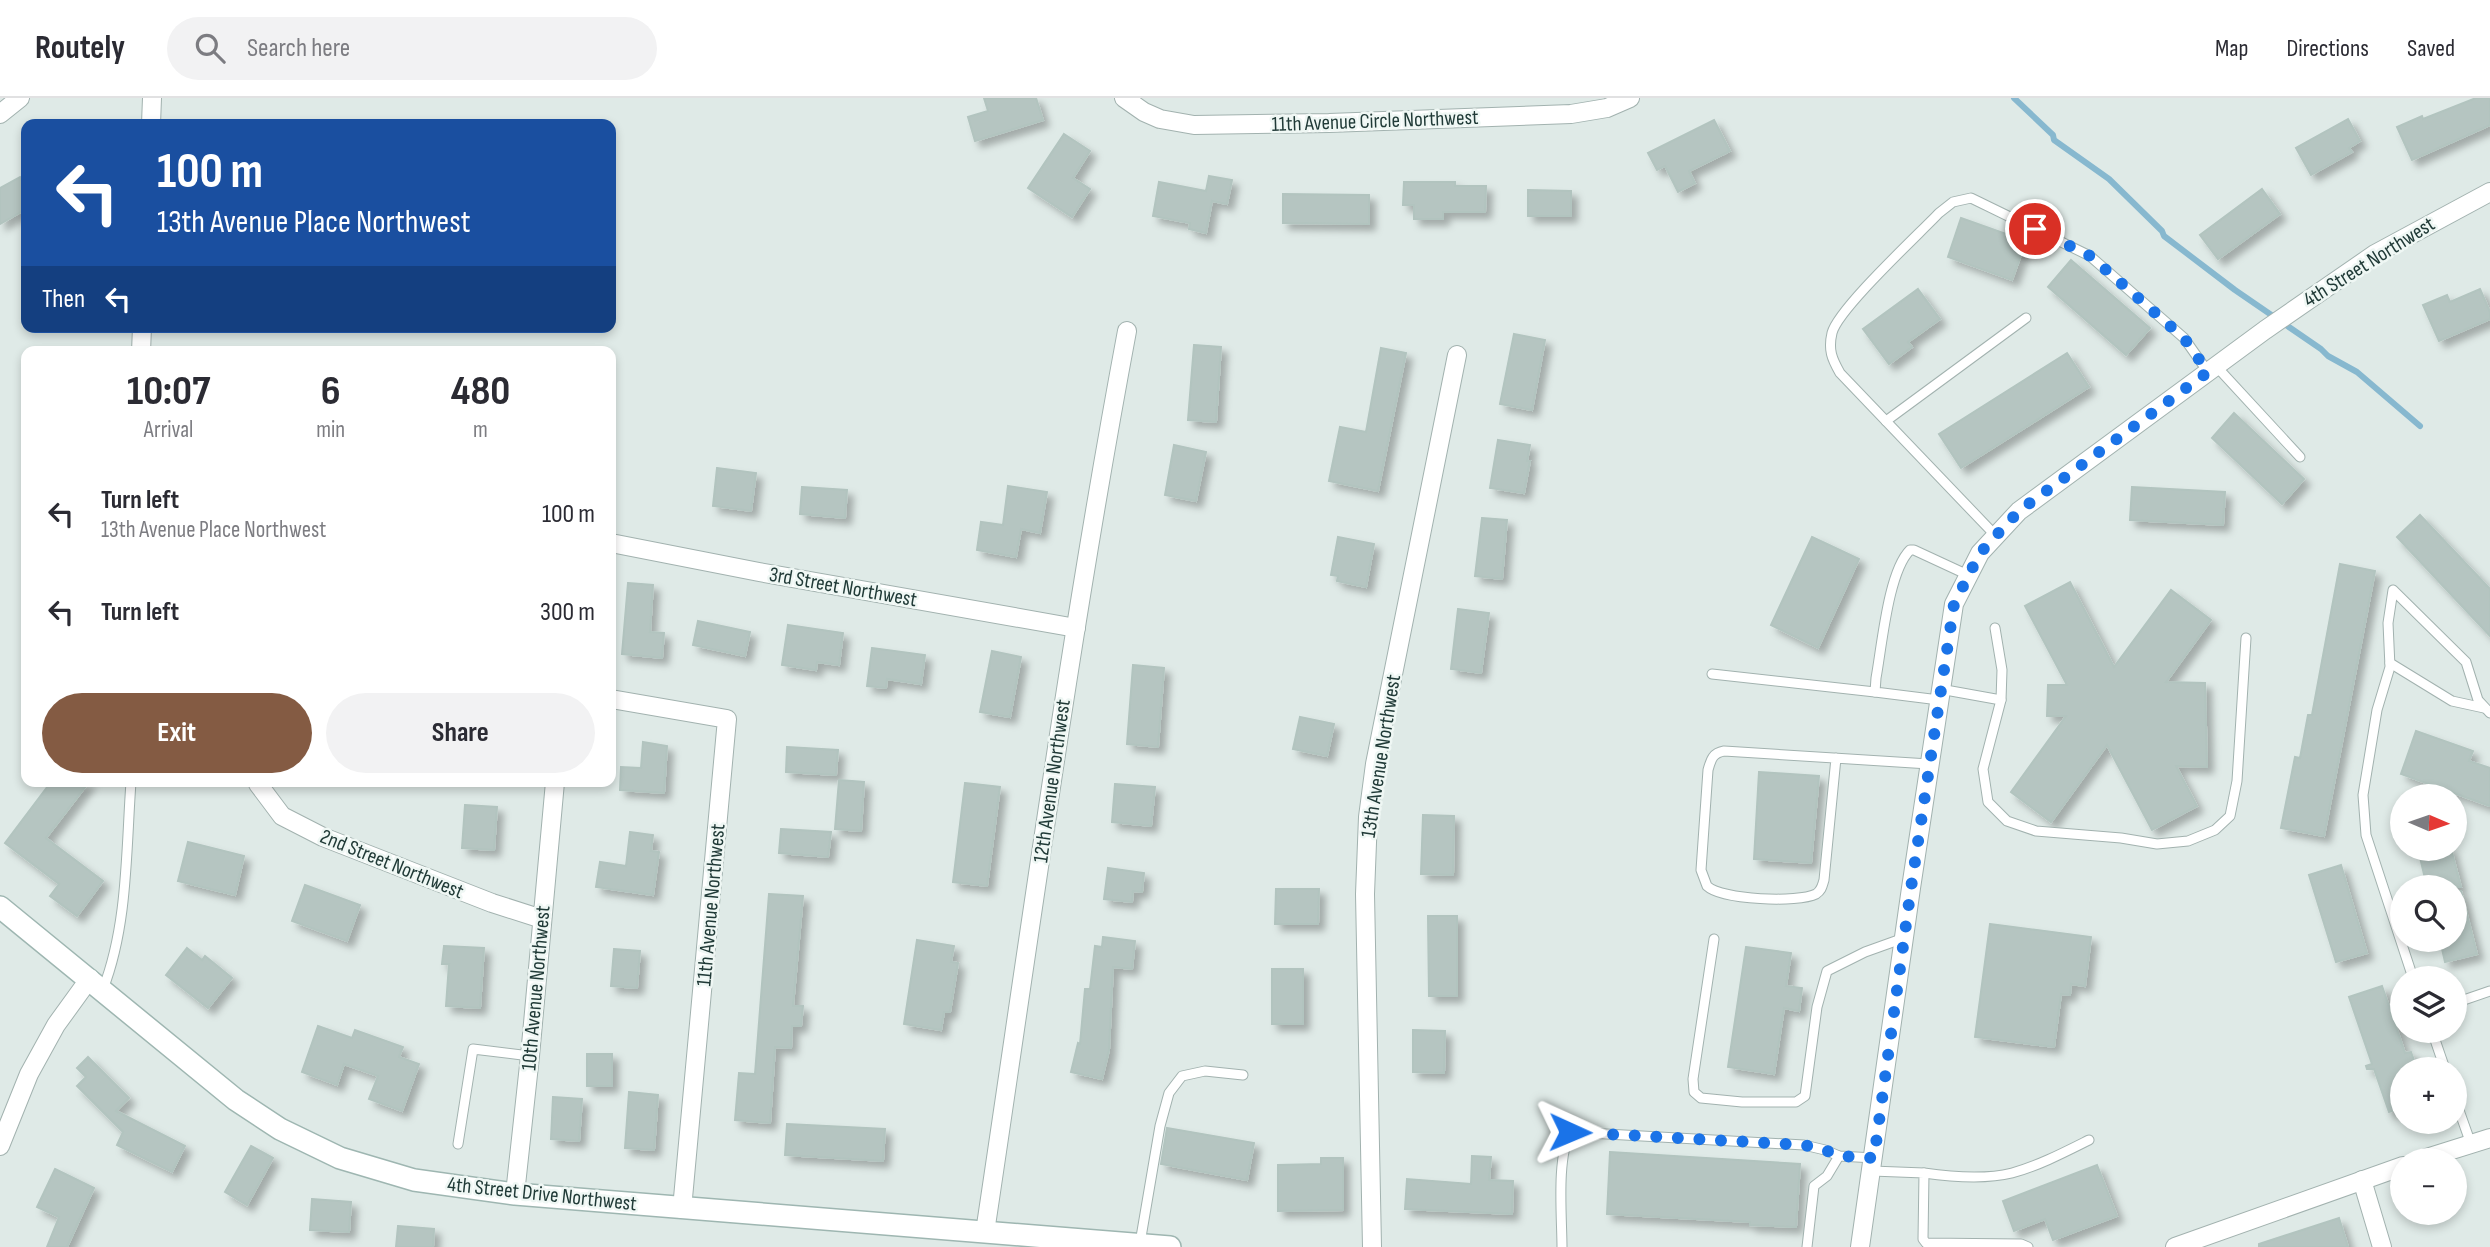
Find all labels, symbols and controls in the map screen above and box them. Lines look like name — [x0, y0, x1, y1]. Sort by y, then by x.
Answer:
search box — [167, 17, 657, 80]
text: Routely — [35, 28, 125, 68]
icon: search — [191, 29, 229, 67]
text: Search here — [247, 33, 350, 64]
text: Map — [2215, 34, 2248, 63]
text: Directions — [2286, 34, 2369, 63]
text: Saved — [2407, 34, 2455, 63]
street label: 11th Avenue Circle Northwest — [1271, 105, 1479, 137]
text: 100 m — [157, 143, 263, 202]
icon: left — [42, 147, 133, 238]
pin — [2005, 199, 2065, 259]
text: 13th Avenue Place Northwest — [157, 203, 470, 242]
icon: arrive — [2016, 210, 2054, 248]
street label: 4th Street Northwest — [2299, 212, 2439, 312]
icon: left — [99, 280, 137, 318]
text: Then — [42, 284, 85, 315]
text: 10:07 — [127, 366, 210, 417]
text: 6 — [321, 366, 340, 417]
text: 480 — [451, 366, 510, 417]
text: Arrival — [144, 416, 193, 444]
text: min — [316, 416, 345, 444]
text: m — [473, 416, 488, 444]
text: Turn left — [101, 485, 179, 516]
icon: left — [42, 495, 80, 533]
text: 100 m — [542, 499, 595, 530]
text: 13th Avenue Place Northwest — [101, 516, 326, 544]
street label: 3rd Street Northwest — [767, 562, 919, 612]
icon: left — [42, 593, 80, 631]
text: Turn left — [101, 597, 179, 628]
text: 300 m — [540, 597, 595, 628]
street label: 13th Avenue Northwest — [1356, 673, 1406, 839]
button: Exit — [42, 693, 312, 773]
button: Share — [326, 693, 595, 773]
street label: 12th Avenue Northwest — [1028, 698, 1076, 864]
north arrow — [2390, 784, 2468, 861]
map controls — [2390, 784, 2467, 1225]
street label: 11th Avenue Northwest — [691, 823, 731, 987]
street label: 2nd Street Northwest — [317, 824, 467, 904]
button: search — [2390, 875, 2467, 952]
street label: 10th Avenue Northwest — [516, 905, 556, 1071]
button: layers — [2390, 966, 2467, 1043]
button: + — [2390, 1057, 2467, 1134]
position arrow — [1533, 1095, 1607, 1169]
button: − — [2390, 1148, 2467, 1225]
street label: 4th Street Drive Northwest — [446, 1172, 638, 1216]

